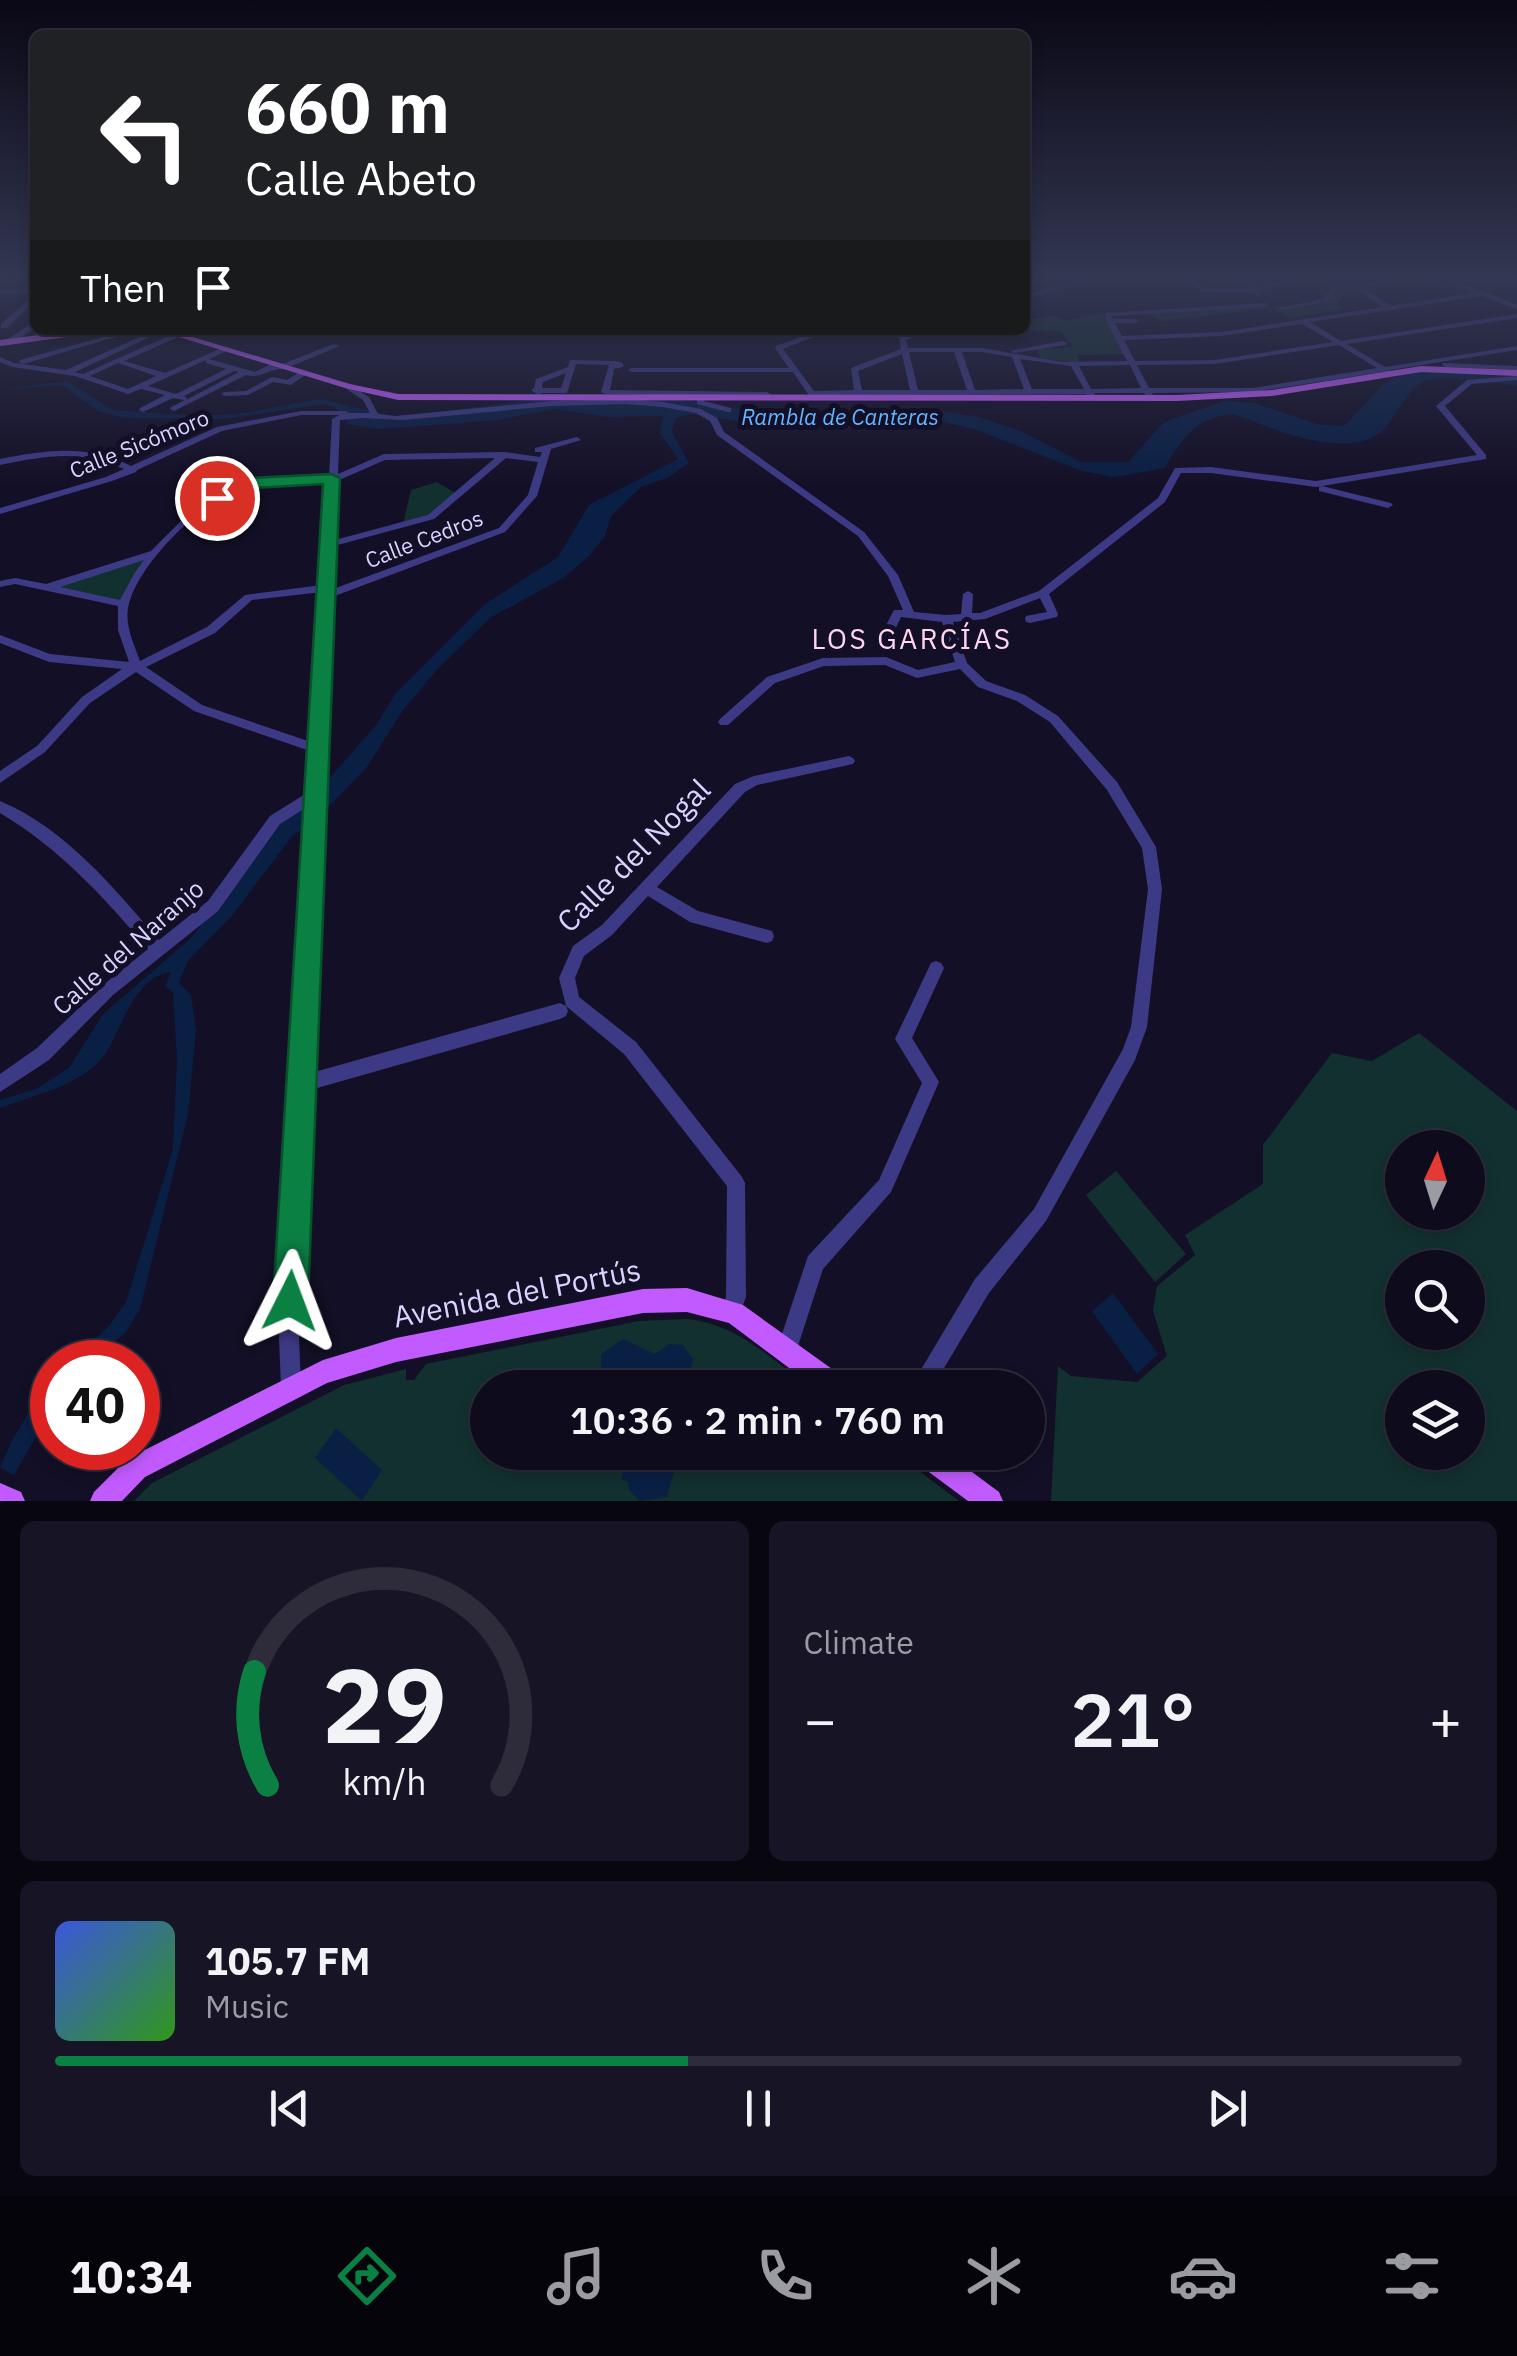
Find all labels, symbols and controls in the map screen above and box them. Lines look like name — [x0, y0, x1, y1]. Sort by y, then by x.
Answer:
text: 660 m — [245, 61, 450, 152]
icon: left — [80, 70, 210, 200]
text: Calle Abeto — [245, 149, 477, 207]
icon: arrive — [186, 260, 241, 315]
text: Then — [80, 263, 166, 312]
street label: Calle Sicómoro — [65, 402, 213, 485]
water label: Rambla de Canteras — [741, 402, 939, 431]
pin — [175, 456, 260, 541]
icon: arrive — [190, 471, 245, 526]
street label: Calle Cedros — [361, 503, 487, 574]
district label: LOS GARCÍAS — [811, 620, 1013, 657]
street label: Calle del Nogal — [548, 770, 718, 940]
street label: Calle del Naranjo — [45, 872, 211, 1022]
north arrow — [1385, 1130, 1485, 1230]
map controls — [1385, 1130, 1485, 1470]
position arrow — [238, 1249, 342, 1353]
street label: Avenida del Portús — [390, 1249, 644, 1336]
button: search — [1385, 1250, 1485, 1350]
speed limit sign: 40 — [30, 1340, 160, 1470]
button: layers — [1385, 1370, 1485, 1470]
text: 10:36 · 2 min · 760 m — [570, 1395, 945, 1444]
text: Climate — [804, 1621, 914, 1663]
text: 29 — [322, 1636, 447, 1772]
text: 21° — [1070, 1670, 1195, 1768]
text: − — [804, 1684, 837, 1755]
text: + — [1429, 1684, 1462, 1755]
text: km/h — [342, 1758, 426, 1805]
text: 105.7 FM — [205, 1936, 370, 1985]
text: Music — [205, 1985, 289, 2027]
icon: previous — [262, 2081, 317, 2136]
icon: pause — [731, 2081, 786, 2136]
icon: next — [1200, 2081, 1255, 2136]
icon: directions — [332, 2241, 402, 2311]
icon: music — [541, 2241, 611, 2311]
icon: phone — [750, 2241, 820, 2311]
icon: climate — [959, 2241, 1029, 2311]
icon: car — [1168, 2241, 1238, 2311]
icon: filters — [1377, 2241, 1447, 2311]
text: 10:34 — [70, 2247, 192, 2305]

